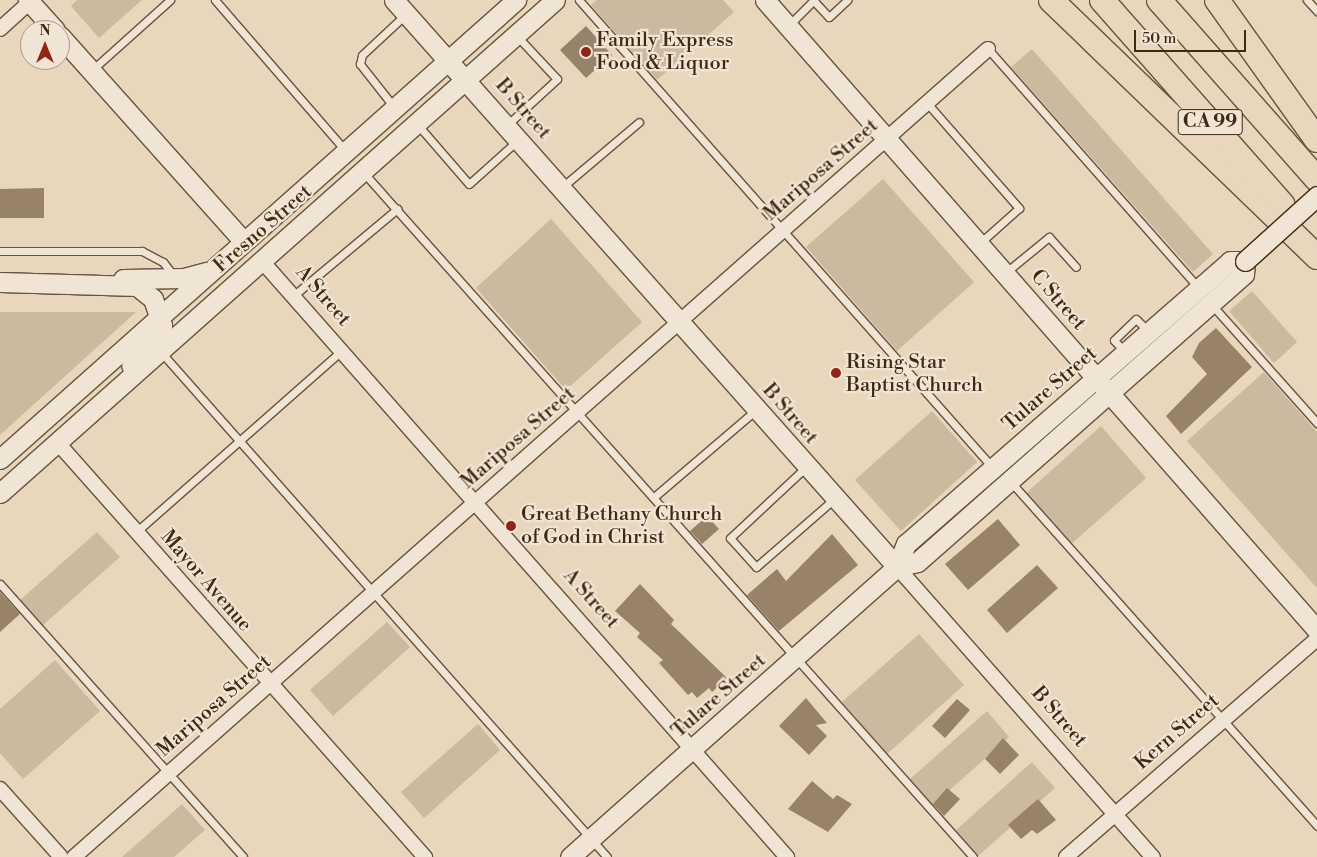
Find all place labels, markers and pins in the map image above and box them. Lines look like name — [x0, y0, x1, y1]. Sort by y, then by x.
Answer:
place label: Family Express Food & Liquor — [596, 29, 734, 76]
marker: Family Express Food & Liquor — [580, 46, 592, 58]
place label: Rising Star Baptist Church — [846, 350, 983, 397]
marker: Rising Star Baptist Church — [830, 367, 842, 379]
place label: Great Bethany Church of God in Christ — [521, 502, 722, 549]
marker: Great Bethany Church of God in Christ — [505, 520, 517, 532]

